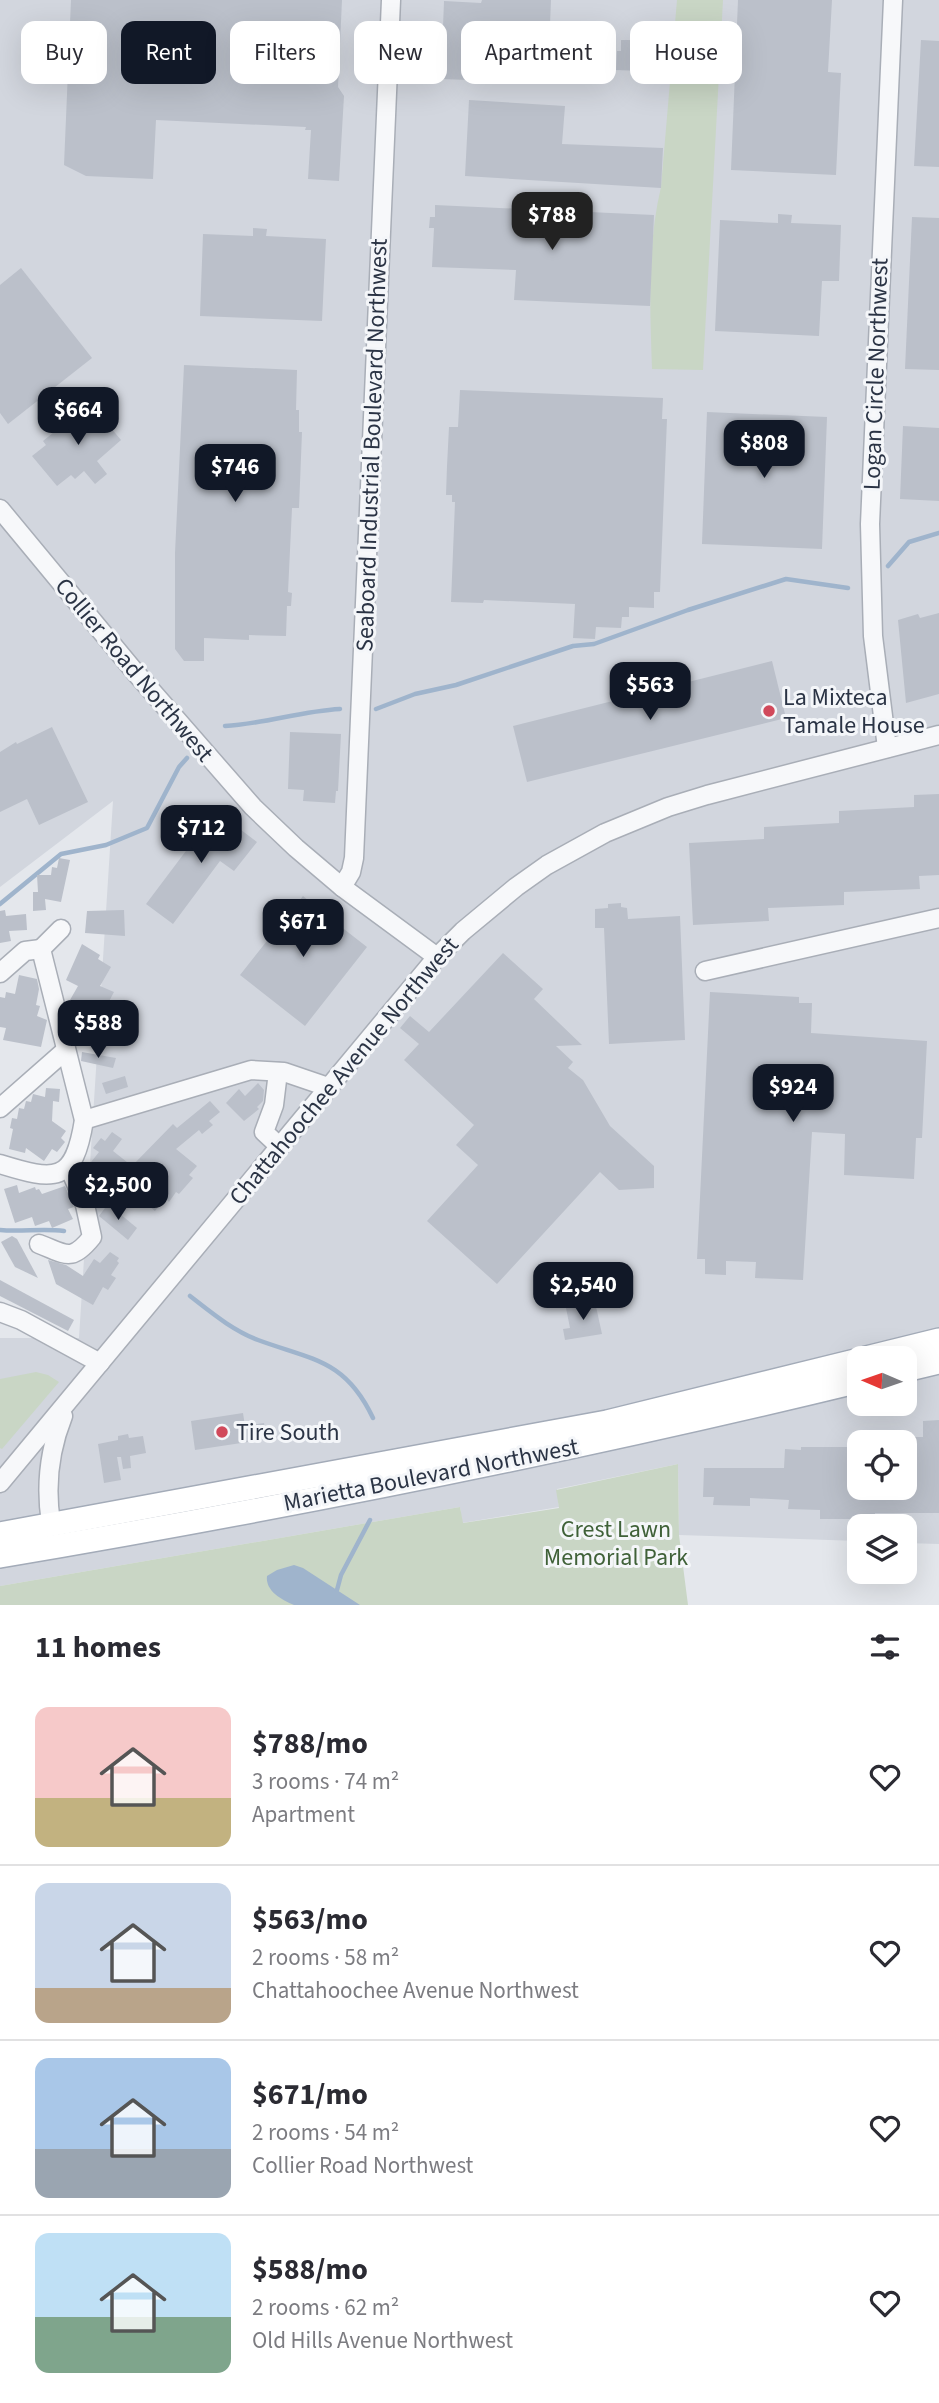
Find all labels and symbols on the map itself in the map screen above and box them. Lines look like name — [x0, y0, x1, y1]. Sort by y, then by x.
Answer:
pin: $788 — [511, 192, 593, 252]
street label: Seaboard Industrial Boulevard Northwest — [347, 238, 397, 652]
street label: Logan Circle Northwest — [854, 257, 898, 491]
pin: $664 — [37, 388, 119, 447]
pin: $808 — [723, 420, 805, 480]
pin: $746 — [194, 444, 276, 504]
street label: Collier Road Northwest — [46, 570, 222, 770]
pin: $563 — [609, 662, 691, 722]
place label: La Mixteca Tamale House — [783, 680, 925, 743]
marker: La Mixteca Tamale House — [761, 703, 777, 719]
pin: $712 — [160, 806, 242, 865]
pin: $671 — [262, 900, 344, 959]
street label: Chattahoochee Avenue Northwest — [221, 929, 467, 1213]
pin: $588 — [57, 1000, 139, 1060]
pin: $924 — [752, 1064, 834, 1124]
pin: $2,500 — [61, 1162, 175, 1222]
pin: $2,540 — [526, 1262, 640, 1322]
north arrow — [847, 1346, 917, 1416]
place label: Tire South — [236, 1415, 340, 1450]
marker: Tire South — [214, 1424, 230, 1440]
street label: Marietta Boulevard Northwest — [281, 1429, 581, 1521]
park label: Crest Lawn Memorial Park — [544, 1512, 688, 1575]

